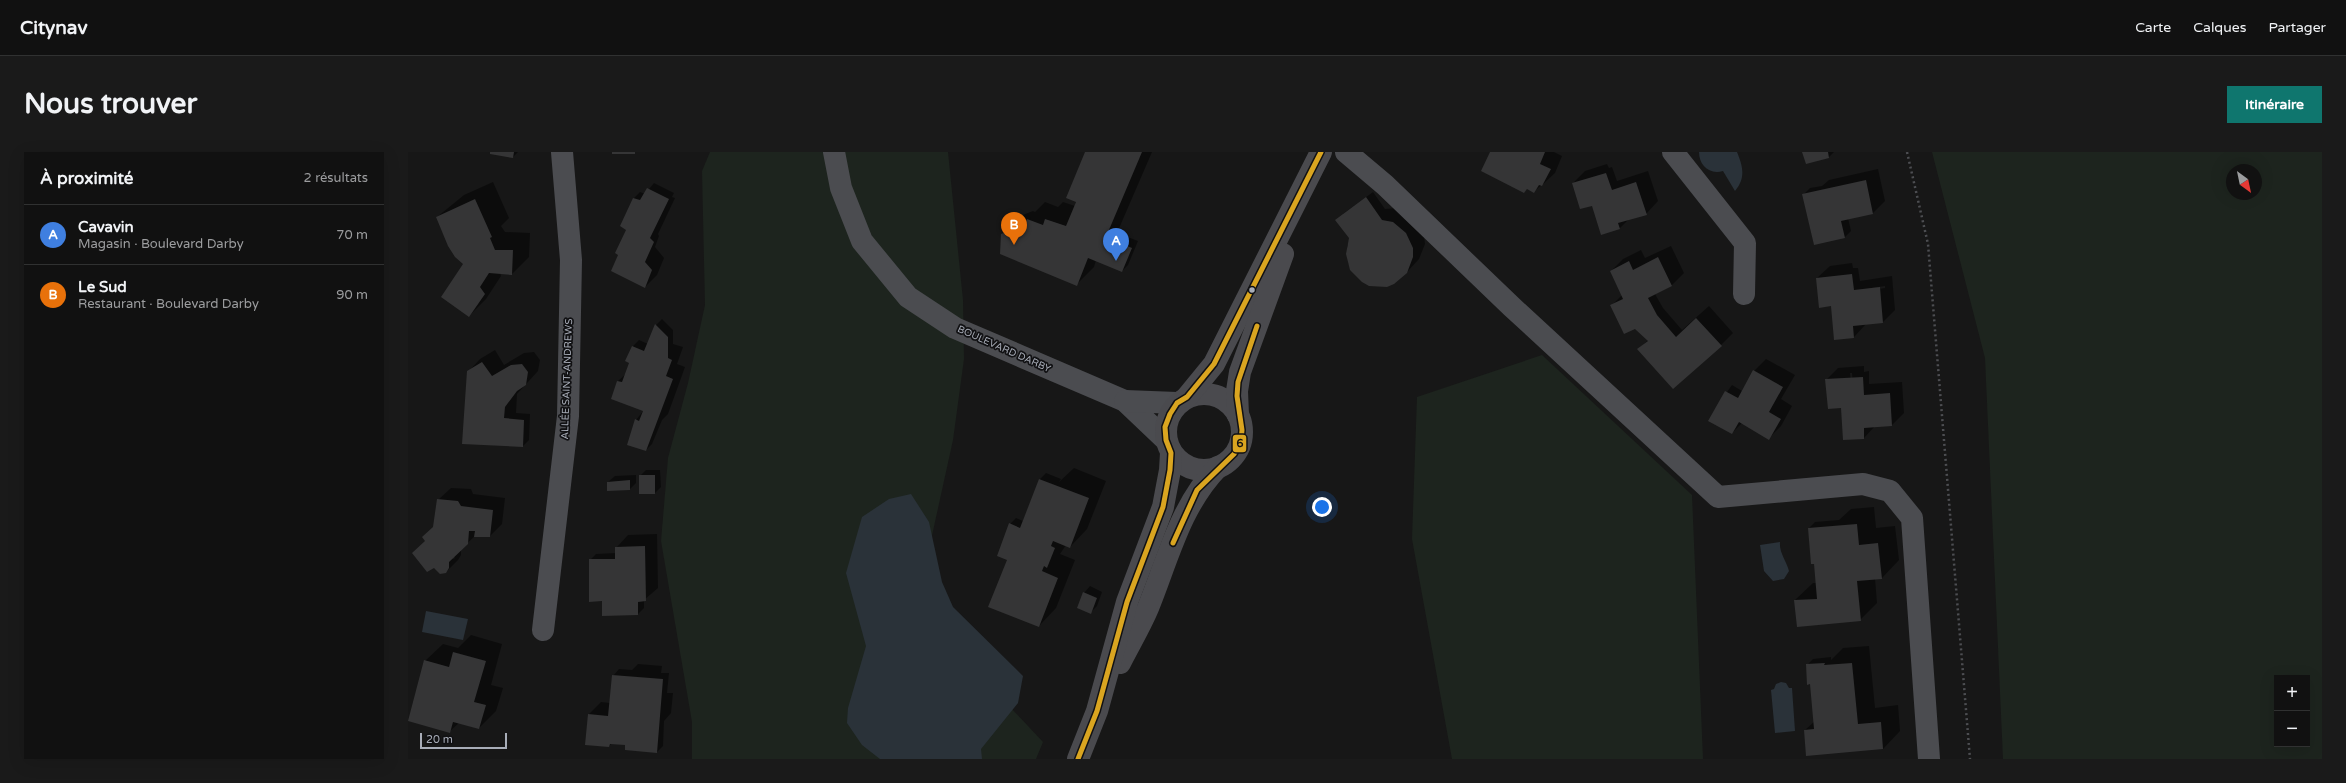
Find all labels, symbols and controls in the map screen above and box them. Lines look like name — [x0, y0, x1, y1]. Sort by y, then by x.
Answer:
text: Citynav — [20, 17, 87, 39]
text: Carte — [2135, 19, 2171, 36]
text: Calques — [2193, 19, 2246, 36]
text: Partager — [2268, 19, 2326, 36]
button: Itinéraire — [2227, 86, 2322, 123]
text: Nous trouver — [24, 87, 197, 121]
north arrow — [2226, 164, 2262, 200]
text: À proximité — [40, 168, 133, 189]
text: 2 résultats — [304, 170, 368, 186]
pin: B — [1001, 212, 1027, 245]
text: Cavavin — [78, 218, 134, 236]
text: A — [48, 227, 58, 243]
text: 70 m — [336, 227, 368, 243]
pin: A — [1103, 228, 1129, 261]
text: Magasin · Boulevard Darby — [78, 236, 244, 252]
text: Le Sud — [78, 278, 127, 296]
unlabelled marker — [1247, 285, 1257, 295]
text: B — [48, 287, 58, 303]
text: 90 m — [336, 287, 368, 303]
text: Restaurant · Boulevard Darby — [78, 296, 259, 312]
street label: ALLÉE SAINT-ANDREWS — [559, 318, 575, 440]
street label: BOULEVARD DARBY — [955, 323, 1053, 375]
line badge: 6 — [1232, 434, 1247, 453]
text: 6 — [1237, 437, 1244, 450]
your location — [1312, 497, 1332, 517]
map controls — [2274, 675, 2310, 747]
button: + — [2274, 675, 2310, 711]
button: − — [2274, 711, 2310, 747]
scale bar — [420, 731, 507, 750]
text: 20 m — [426, 733, 453, 746]

